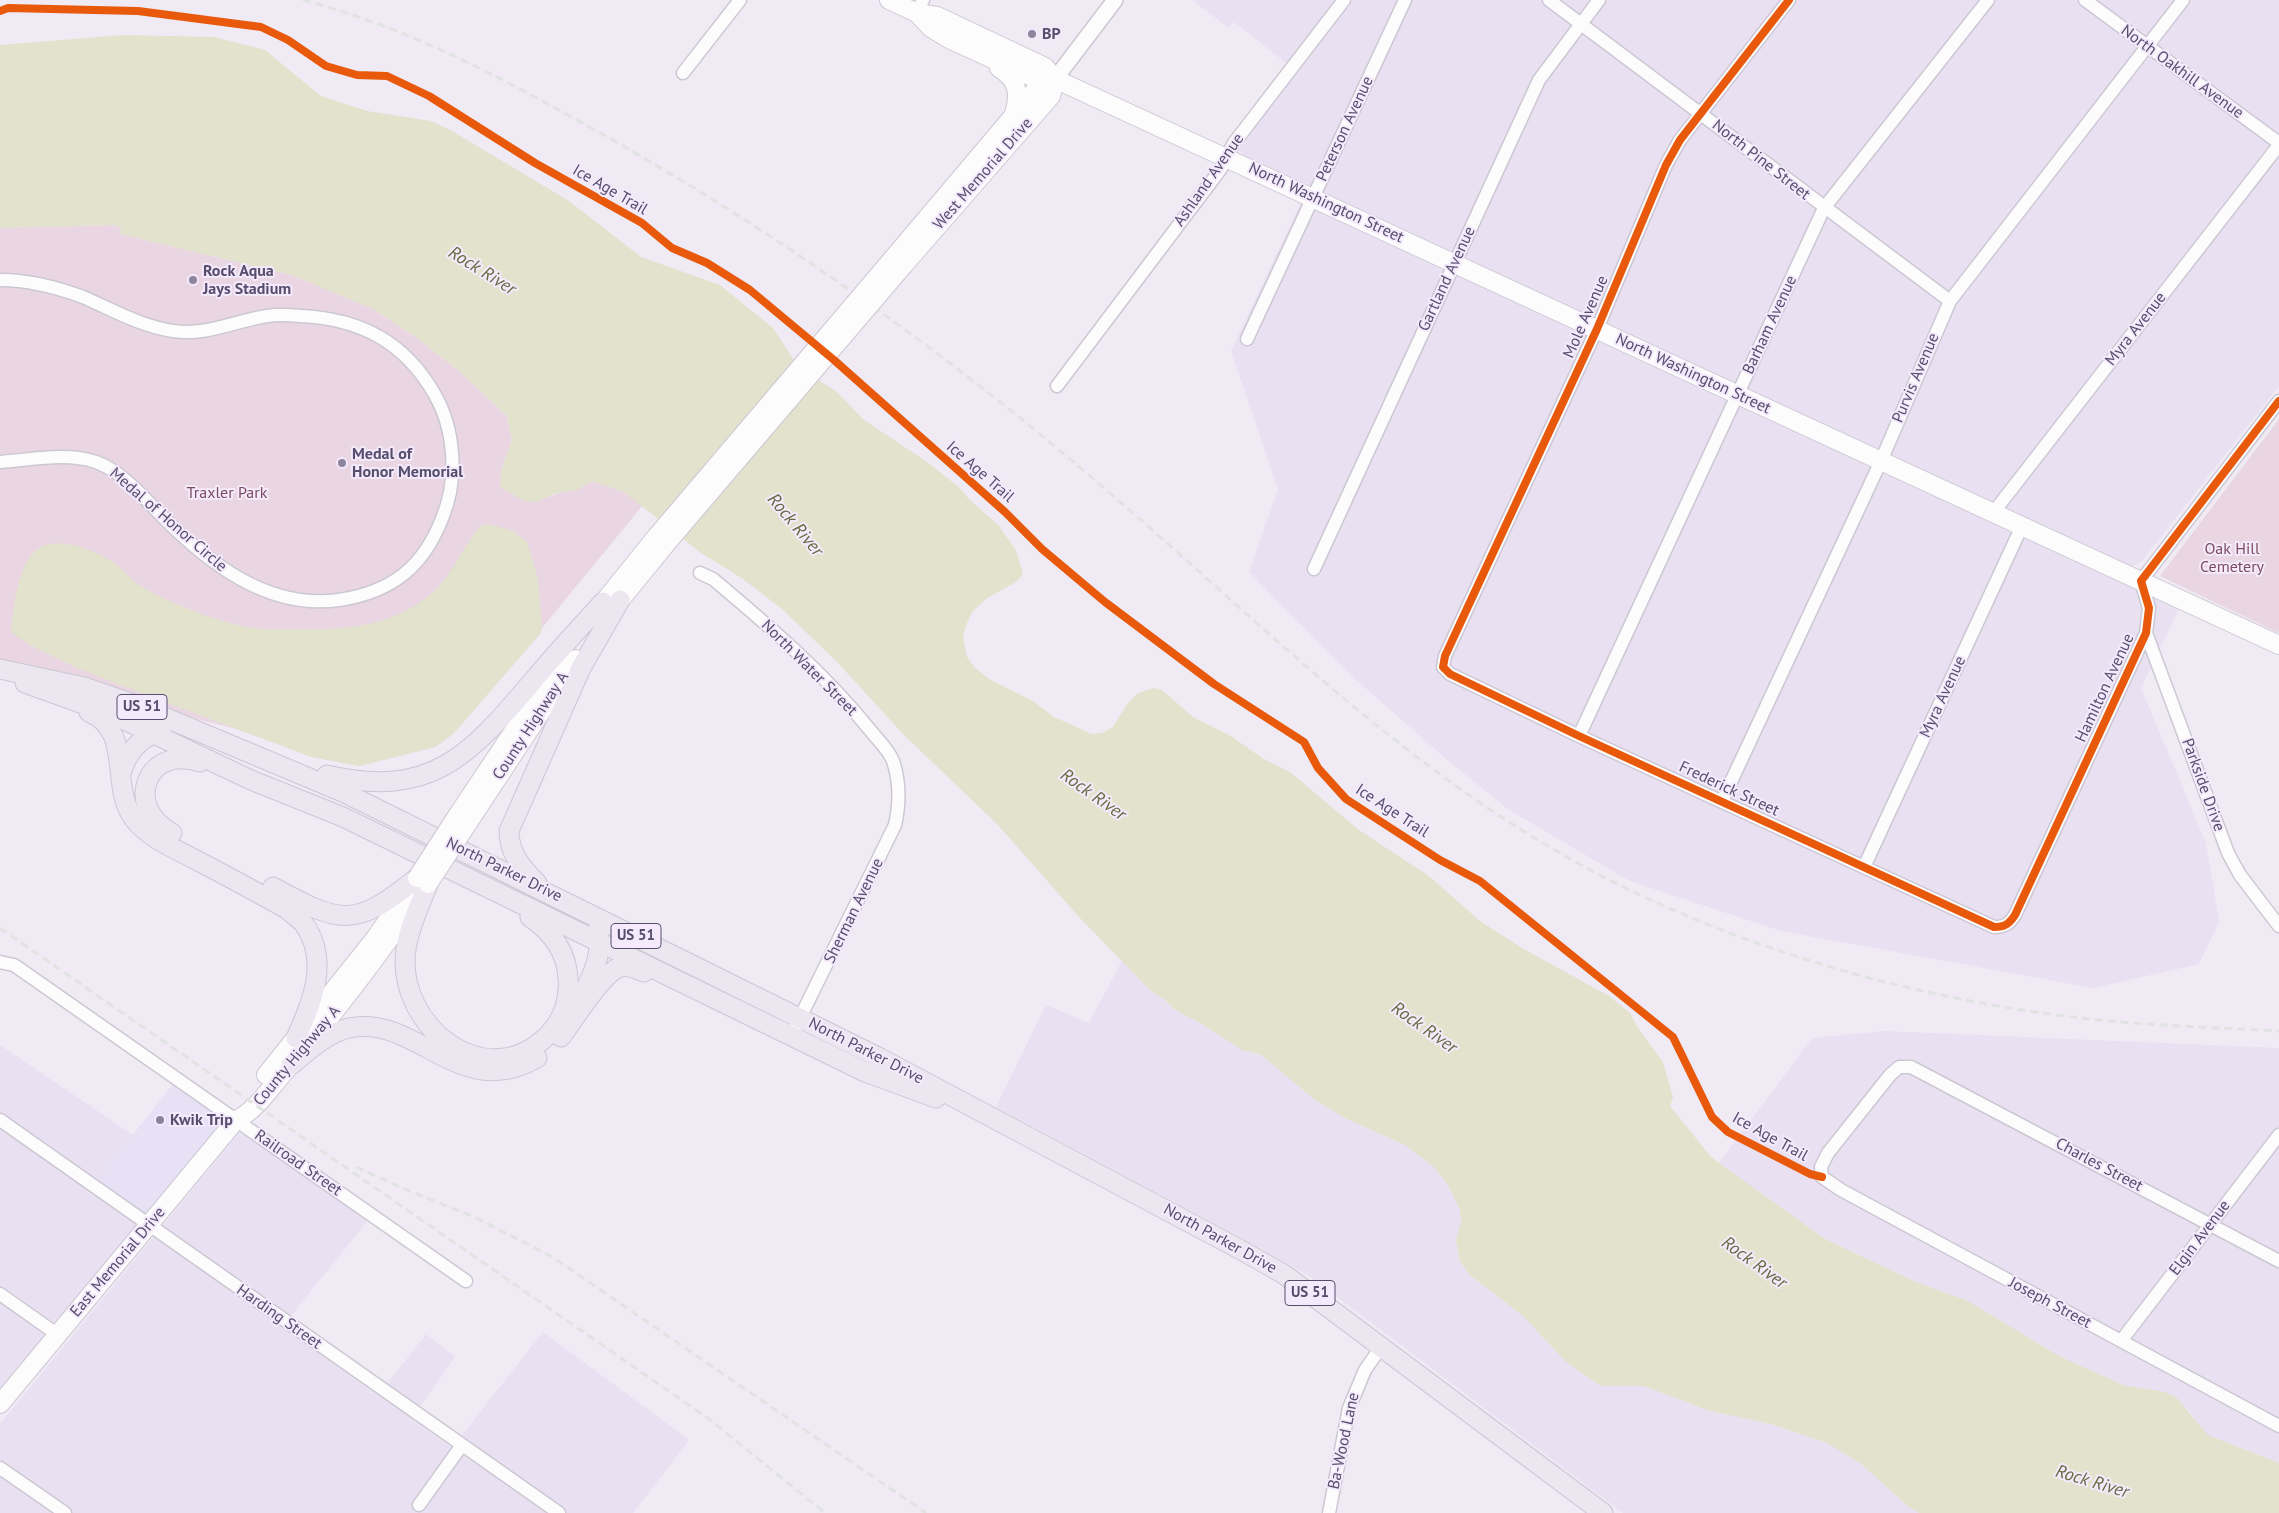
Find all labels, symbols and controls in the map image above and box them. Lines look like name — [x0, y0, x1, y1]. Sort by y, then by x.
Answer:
street label: North Oakhill Avenue — [2117, 21, 2247, 123]
place label: BP — [1042, 24, 1061, 44]
marker: BP — [1026, 28, 1038, 40]
street label: Peterson Avenue — [1312, 73, 1378, 185]
street label: West Memorial Drive — [929, 114, 1037, 234]
street label: North Pine Street — [1708, 116, 1814, 204]
street label: Ashland Avenue — [1170, 130, 1248, 230]
street label: North Washington Street — [1245, 159, 1407, 247]
street label: Ice Age Trail — [569, 161, 651, 219]
street label: Gartland Avenue — [1414, 224, 1480, 334]
water label: Rock River — [444, 242, 520, 300]
place label: Rock Aqua Jays Stadium — [203, 261, 291, 299]
street label: Mole Avenue — [1559, 273, 1613, 361]
street label: Barham Avenue — [1739, 273, 1801, 377]
marker: Rock Aqua Jays Stadium — [187, 274, 199, 286]
street label: Myra Avenue — [2101, 289, 2171, 369]
street label: North Washington Street — [1612, 330, 1774, 418]
street label: Purvis Avenue — [1889, 330, 1943, 426]
street label: Ice Age Trail — [942, 437, 1018, 507]
place label: Medal of Honor Memorial — [352, 444, 463, 482]
marker: Medal of Honor Memorial — [336, 457, 348, 469]
street label: Medal of Honor Circle — [105, 464, 231, 576]
park label: Traxler Park — [187, 483, 267, 503]
water label: Rock River — [762, 489, 828, 561]
park label: Oak Hill Cemetery — [2200, 539, 2264, 577]
street label: North Water Street — [757, 616, 861, 720]
street label: Hamilton Avenue — [2071, 631, 2139, 745]
street label: Myra Avenue — [1916, 653, 1970, 741]
street label: County Highway A — [489, 668, 573, 784]
road number: US 51 — [117, 694, 167, 720]
street label: Parkside Drive — [2177, 736, 2229, 834]
street label: Frederick Street — [1676, 757, 1782, 821]
water label: Rock River — [1056, 765, 1130, 825]
street label: Ice Age Trail — [1352, 780, 1432, 842]
street label: North Parker Drive — [443, 834, 565, 906]
street label: Sherman Avenue — [820, 855, 888, 967]
road number: US 51 — [611, 924, 661, 948]
water label: Rock River — [1387, 998, 1461, 1058]
street label: County Highway A — [250, 1002, 344, 1110]
street label: North Parker Drive — [805, 1014, 927, 1088]
street label: Ice Age Trail — [1729, 1108, 1811, 1166]
place label: Kwik Trip — [170, 1110, 233, 1130]
marker: Kwik Trip — [154, 1114, 166, 1126]
street label: Railroad Street — [251, 1126, 345, 1200]
street label: Charles Street — [2052, 1134, 2146, 1196]
street label: Elgin Avenue — [2166, 1197, 2234, 1279]
street label: North Parker Drive — [1160, 1200, 1280, 1278]
street label: East Memorial Drive — [66, 1203, 170, 1321]
water label: Rock River — [1717, 1232, 1791, 1294]
street label: Joseph Street — [2005, 1273, 2095, 1333]
road number: US 51 — [1285, 1280, 1335, 1306]
street label: Harding Street — [233, 1281, 325, 1353]
street label: Ba-Wood Lane — [1324, 1391, 1364, 1491]
water label: Rock River — [2053, 1461, 2131, 1503]

